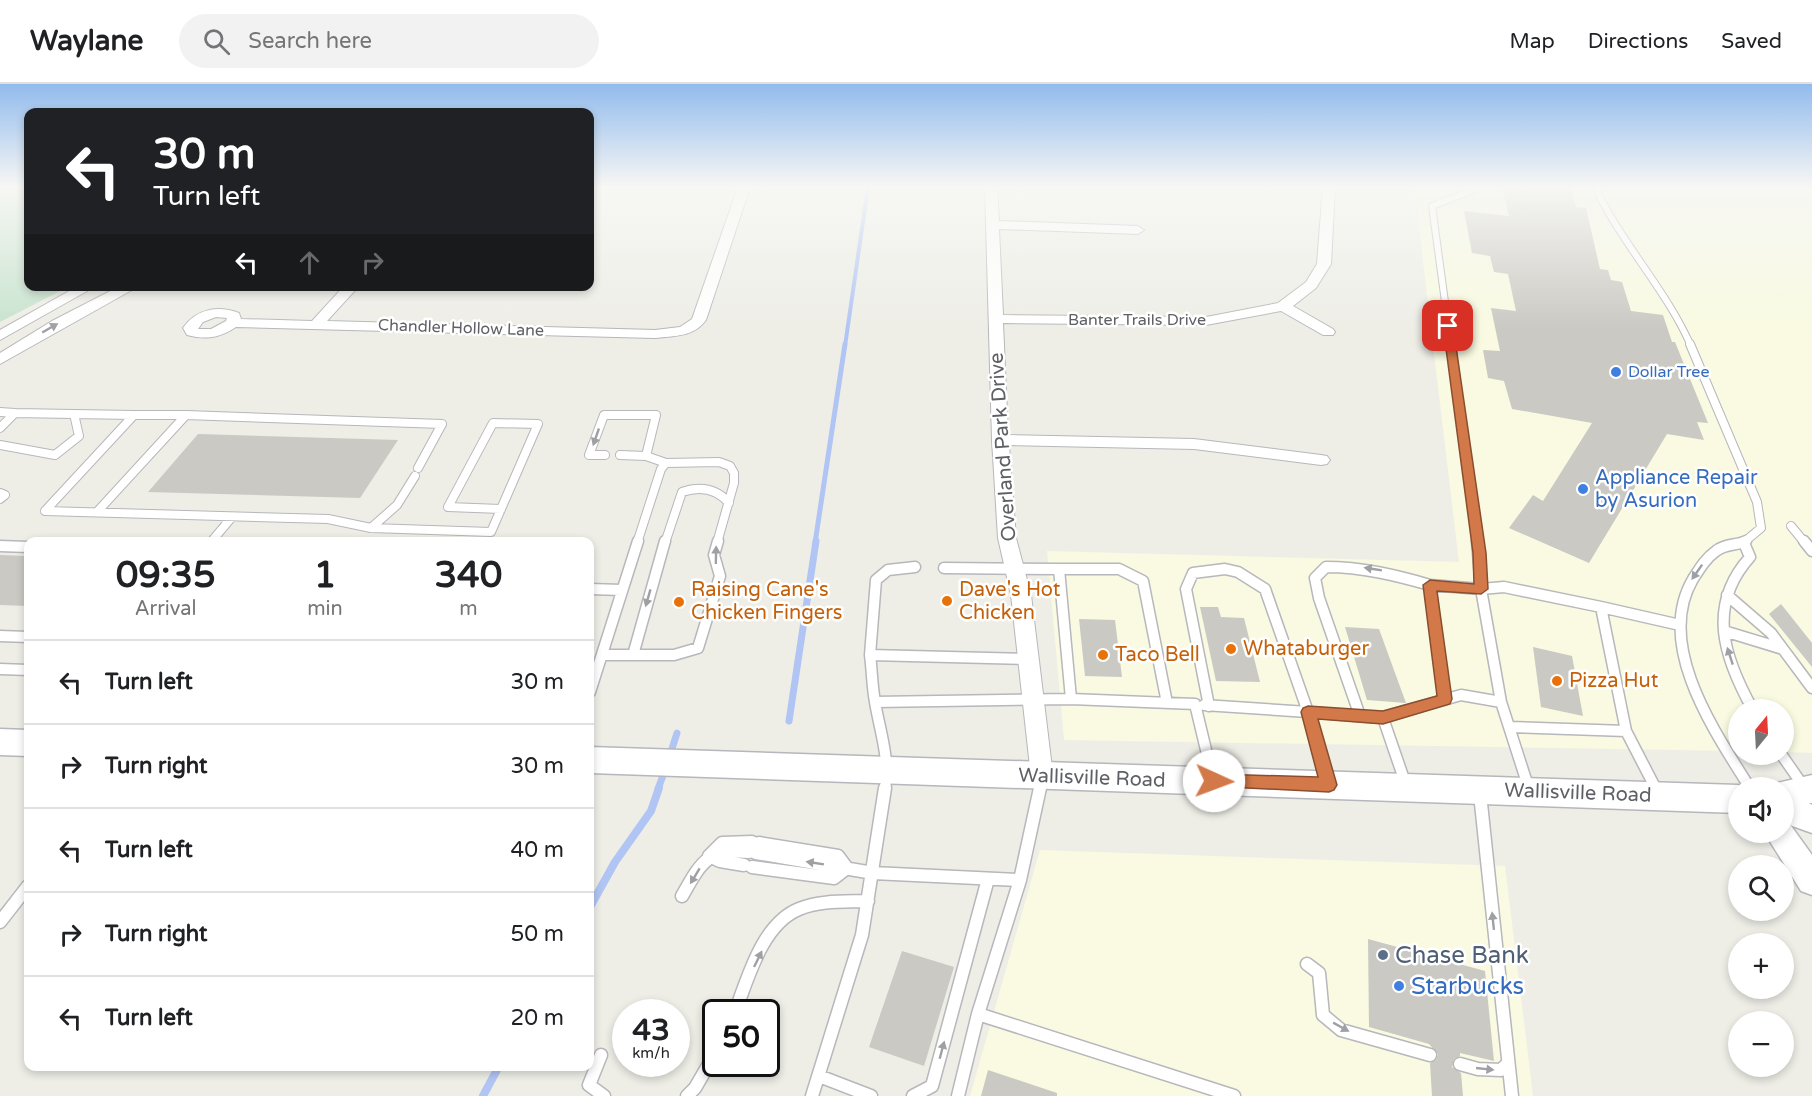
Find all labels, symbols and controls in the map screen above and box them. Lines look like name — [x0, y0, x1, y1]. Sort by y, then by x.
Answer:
search box — [179, 14, 599, 68]
text: Waylane — [30, 24, 143, 58]
icon: search — [200, 25, 233, 58]
text: Search here — [248, 28, 372, 54]
text: Map — [1509, 29, 1555, 54]
text: Directions — [1588, 29, 1688, 54]
text: Saved — [1721, 29, 1782, 54]
text: 30 m — [153, 129, 255, 180]
icon: left — [54, 132, 132, 210]
text: Turn left — [153, 180, 260, 213]
icon: left — [230, 246, 263, 279]
icon: ahead — [293, 246, 326, 279]
icon: right — [356, 246, 389, 279]
pin — [1422, 300, 1473, 351]
icon: arrive — [1431, 309, 1464, 342]
street label: Banter Trails Drive — [1068, 310, 1206, 330]
street label: Chandler Hollow Lane — [378, 315, 544, 341]
one-way arrow — [42, 323, 59, 333]
street label: Overland Park Drive — [984, 352, 1022, 542]
place label: Dollar Tree — [1628, 362, 1709, 382]
marker: Dollar Tree — [1609, 365, 1623, 379]
one-way arrow — [590, 428, 600, 446]
place label: Appliance Repair by Asurion — [1595, 466, 1758, 513]
marker: Appliance Repair by Asurion — [1576, 482, 1590, 496]
one-way arrow — [711, 545, 721, 564]
text: 09:35 — [116, 554, 216, 597]
text: 1 — [314, 554, 336, 597]
text: 340 — [434, 554, 502, 597]
one-way arrow — [1691, 563, 1703, 579]
one-way arrow — [1364, 564, 1383, 573]
place label: Raising Cane's Chicken Fingers — [691, 578, 842, 625]
place label: Dave's Hot Chicken — [959, 578, 1061, 625]
one-way arrow — [643, 589, 652, 607]
marker: Dave's Hot Chicken — [940, 594, 954, 608]
marker: Raising Cane's Chicken Fingers — [672, 595, 686, 609]
text: Arrival — [135, 597, 197, 621]
text: min — [307, 597, 343, 621]
text: m — [459, 597, 478, 621]
place label: Whataburger — [1243, 637, 1369, 661]
marker: Whataburger — [1224, 642, 1238, 656]
place label: Taco Bell — [1115, 643, 1200, 667]
one-way arrow — [1725, 647, 1734, 665]
marker: Taco Bell — [1096, 648, 1110, 662]
icon: left — [54, 666, 87, 699]
text: Turn left — [105, 669, 193, 695]
text: 30 m — [510, 669, 564, 695]
place label: Pizza Hut — [1569, 669, 1659, 693]
marker: Pizza Hut — [1550, 674, 1564, 688]
north arrow — [1728, 699, 1794, 765]
map controls — [1728, 699, 1794, 1077]
position arrow — [1182, 749, 1246, 813]
icon: right — [54, 750, 87, 783]
text: Turn right — [105, 753, 207, 779]
text: 30 m — [510, 753, 564, 779]
street label: Wallisville Road — [1018, 763, 1166, 793]
button: sound — [1728, 777, 1794, 843]
street label: Wallisville Road — [1504, 778, 1652, 808]
icon: left — [54, 834, 87, 867]
text: Turn left — [105, 837, 193, 863]
text: 40 m — [510, 837, 564, 863]
button: search — [1728, 855, 1794, 921]
one-way arrow — [806, 858, 825, 867]
one-way arrow — [689, 868, 700, 884]
one-way arrow — [1488, 912, 1498, 931]
icon: right — [54, 918, 87, 951]
text: Turn right — [105, 921, 207, 947]
text: 50 m — [510, 921, 564, 947]
button: + — [1728, 933, 1794, 999]
place label: Chase Bank — [1395, 941, 1529, 970]
marker: Chase Bank — [1376, 948, 1390, 962]
one-way arrow — [753, 950, 763, 968]
place label: Starbucks — [1411, 972, 1524, 1001]
marker: Starbucks — [1392, 979, 1406, 993]
speed limit sign: 50 — [702, 999, 780, 1077]
icon: left — [54, 1002, 87, 1035]
text: Turn left — [105, 1005, 193, 1031]
text: 20 m — [510, 1005, 564, 1031]
button: − — [1728, 1011, 1794, 1077]
text: 43 — [632, 1012, 670, 1049]
one-way arrow — [1333, 1022, 1350, 1032]
one-way arrow — [937, 1040, 947, 1059]
text: km/h — [632, 1044, 670, 1062]
one-way arrow — [1476, 1064, 1495, 1074]

